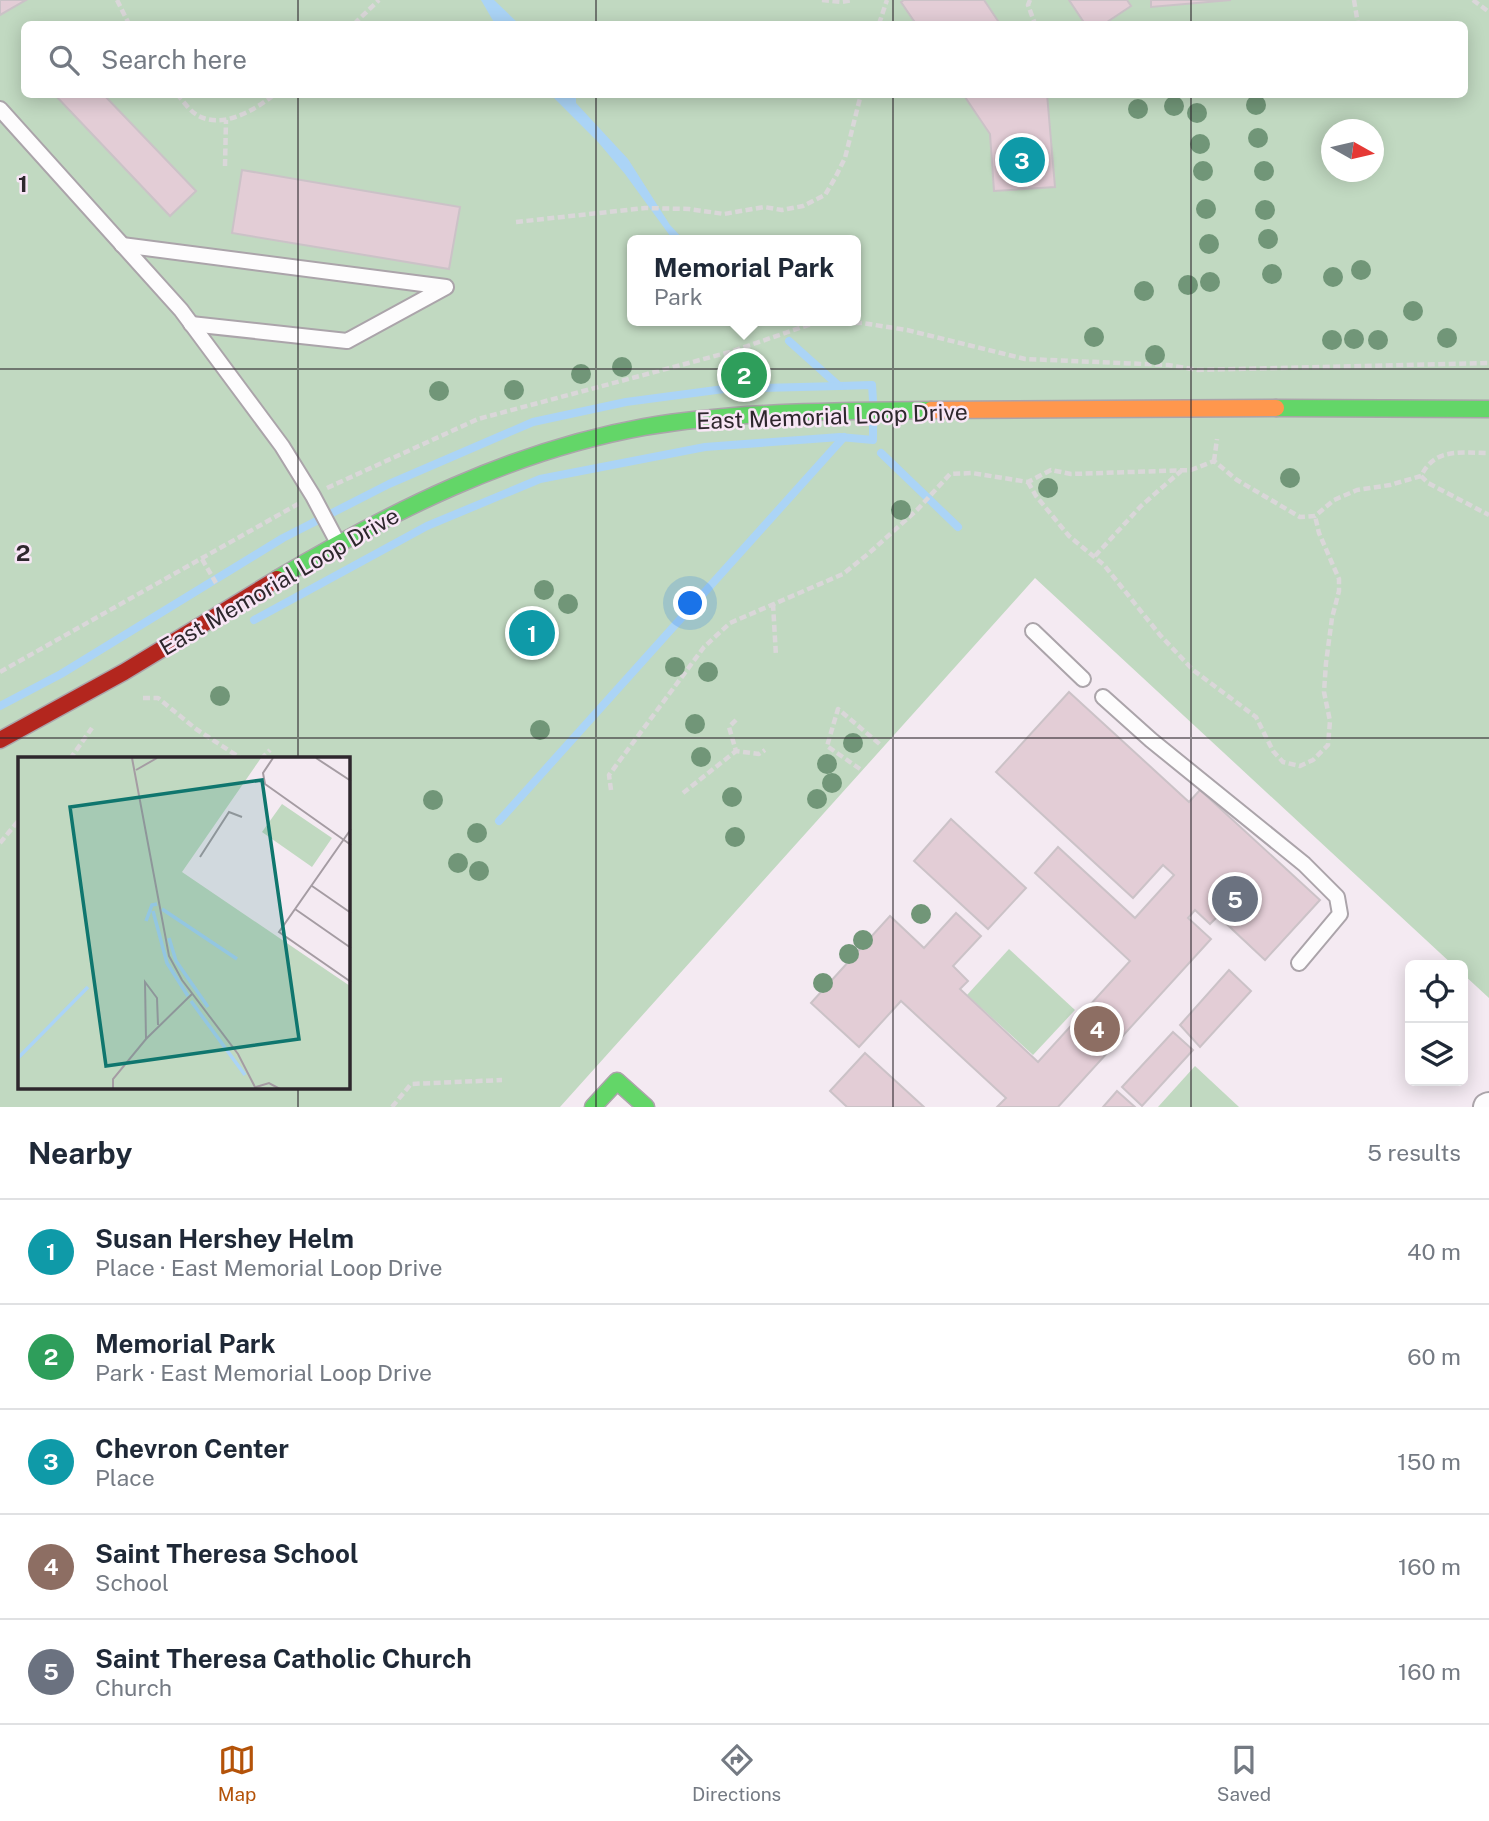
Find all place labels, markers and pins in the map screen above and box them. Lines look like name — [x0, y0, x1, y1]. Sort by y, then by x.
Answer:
pin: 3 — [999, 134, 1045, 186]
pin: 2 — [721, 349, 767, 401]
pin: 1 — [509, 607, 555, 659]
pin: 5 — [1212, 873, 1258, 925]
pin: 4 — [1074, 1003, 1120, 1055]

